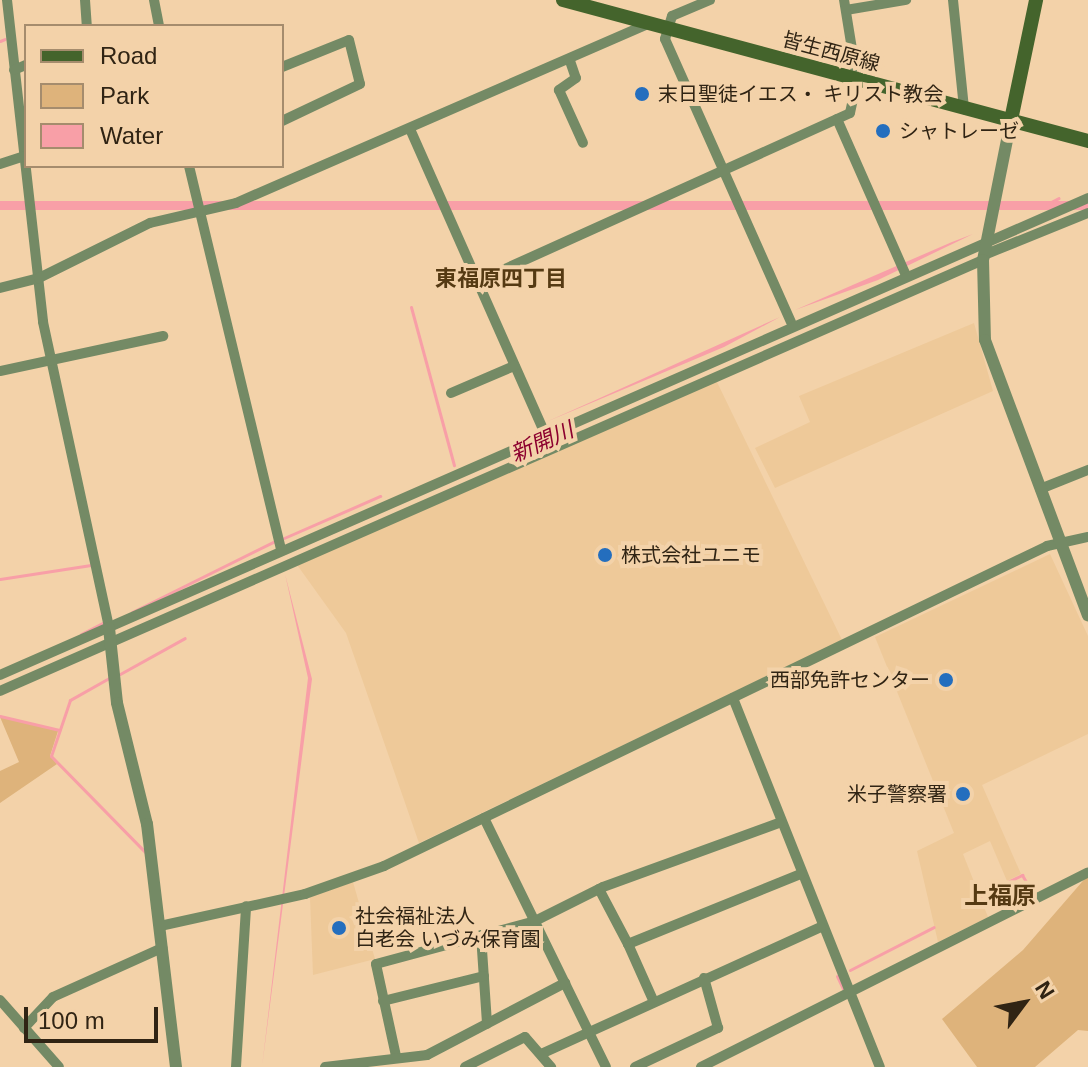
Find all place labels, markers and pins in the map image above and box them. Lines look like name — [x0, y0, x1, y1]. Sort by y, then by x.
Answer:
place label: 末日聖徒イエス・ キリスト教会 — [658, 82, 944, 106]
marker: 末日聖徒イエス・ キリスト教会 — [633, 85, 651, 103]
place label: シャトレーゼ — [899, 119, 1019, 143]
marker: シャトレーゼ — [874, 122, 892, 140]
place label: 株式会社ユニモ — [621, 543, 761, 567]
marker: 株式会社ユニモ — [596, 546, 614, 564]
place label: 西部免許センター — [770, 668, 930, 692]
marker: 西部免許センター — [937, 671, 955, 689]
place label: 米子警察署 — [847, 782, 947, 806]
marker: 米子警察署 — [954, 785, 972, 803]
place label: 社会福祉法人 白老会 いづみ保育園 — [355, 904, 541, 951]
marker: 社会福祉法人 白老会 いづみ保育園 — [330, 919, 348, 937]

